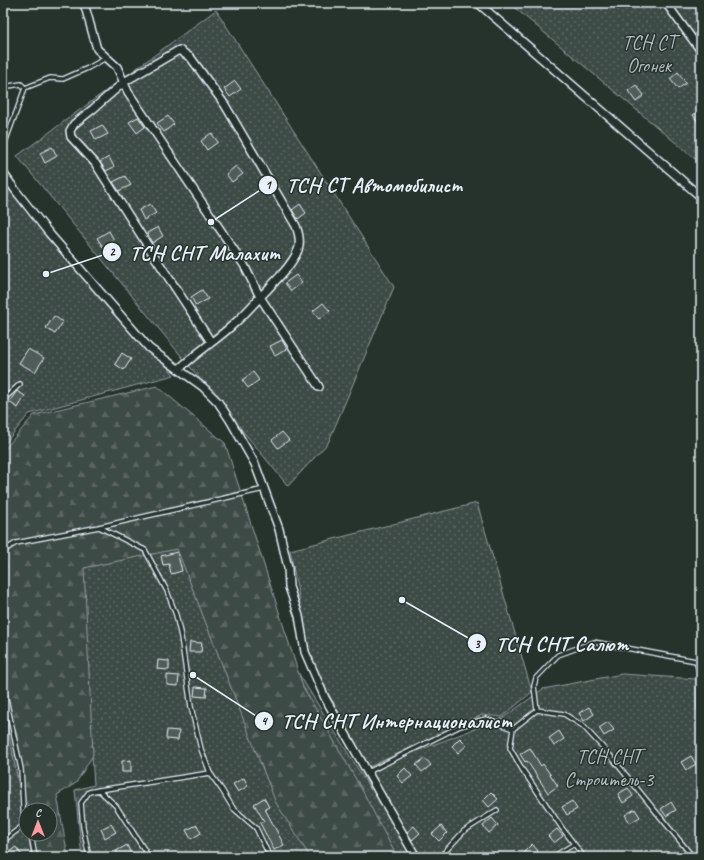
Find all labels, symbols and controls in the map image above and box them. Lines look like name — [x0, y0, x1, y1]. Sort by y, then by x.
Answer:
park label: ТСН СТ Огонек — [622, 30, 681, 78]
callout: ТСН СТ Автомобилист — [258, 168, 470, 201]
text: ТСН СТ Автомобилист — [286, 172, 463, 198]
text: 1 — [265, 177, 272, 193]
callout: ТСН СНТ Малахит — [102, 236, 288, 269]
text: ТСН СНТ Малахит — [130, 240, 281, 266]
text: 2 — [109, 244, 116, 260]
callout: ТСН СНТ Салют — [467, 627, 636, 660]
text: ТСН СНТ Салют — [496, 631, 630, 657]
text: 3 — [474, 636, 481, 652]
callout: ТСН СНТ Интернационалист — [254, 704, 520, 737]
text: ТСН СНТ Интернационалист — [282, 708, 513, 734]
text: 4 — [261, 713, 268, 729]
park label: ТСН СНТ Строитель-3 — [565, 744, 655, 792]
north arrow — [18, 802, 58, 842]
text: С — [35, 805, 42, 819]

